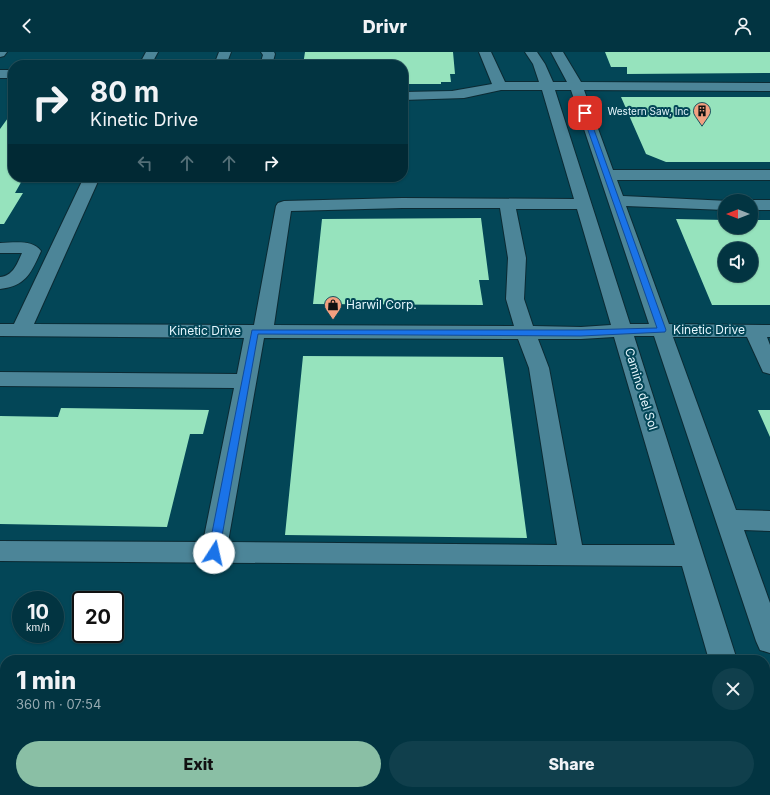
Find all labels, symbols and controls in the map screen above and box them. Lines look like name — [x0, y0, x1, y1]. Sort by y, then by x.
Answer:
icon: back — [16, 15, 38, 37]
icon: person — [732, 15, 754, 37]
text: Drivr — [363, 16, 407, 37]
text: 80 m — [90, 75, 159, 109]
icon: right — [24, 76, 76, 128]
pin — [568, 96, 602, 130]
building icon: Western Saw, Inc — [692, 101, 712, 126]
icon: arrive — [574, 102, 596, 124]
place label: Western Saw, Inc — [607, 105, 689, 117]
text: Kinetic Drive — [90, 109, 198, 130]
icon: left — [134, 152, 156, 174]
icon: ahead — [176, 152, 198, 174]
icon: ahead — [218, 152, 240, 174]
icon: right — [260, 152, 282, 174]
north arrow — [718, 194, 758, 234]
map controls — [718, 194, 758, 282]
button: sound — [718, 242, 758, 282]
shop icon: Harwil Corp. — [323, 295, 343, 320]
place label: Harwil Corp. — [346, 297, 417, 312]
street label: Kinetic Drive — [673, 322, 745, 337]
street label: Kinetic Drive — [169, 323, 241, 338]
street label: Camino del Sol — [622, 346, 661, 432]
position arrow — [193, 532, 235, 574]
speed limit sign: 20 — [72, 591, 124, 643]
text: 10 — [27, 600, 49, 624]
text: km/h — [26, 621, 50, 633]
text: 1 min — [16, 666, 76, 695]
button: close — [712, 668, 754, 710]
text: 360 m · 07:54 — [16, 696, 101, 712]
button: Exit — [16, 741, 381, 787]
button: Share — [389, 741, 754, 787]

